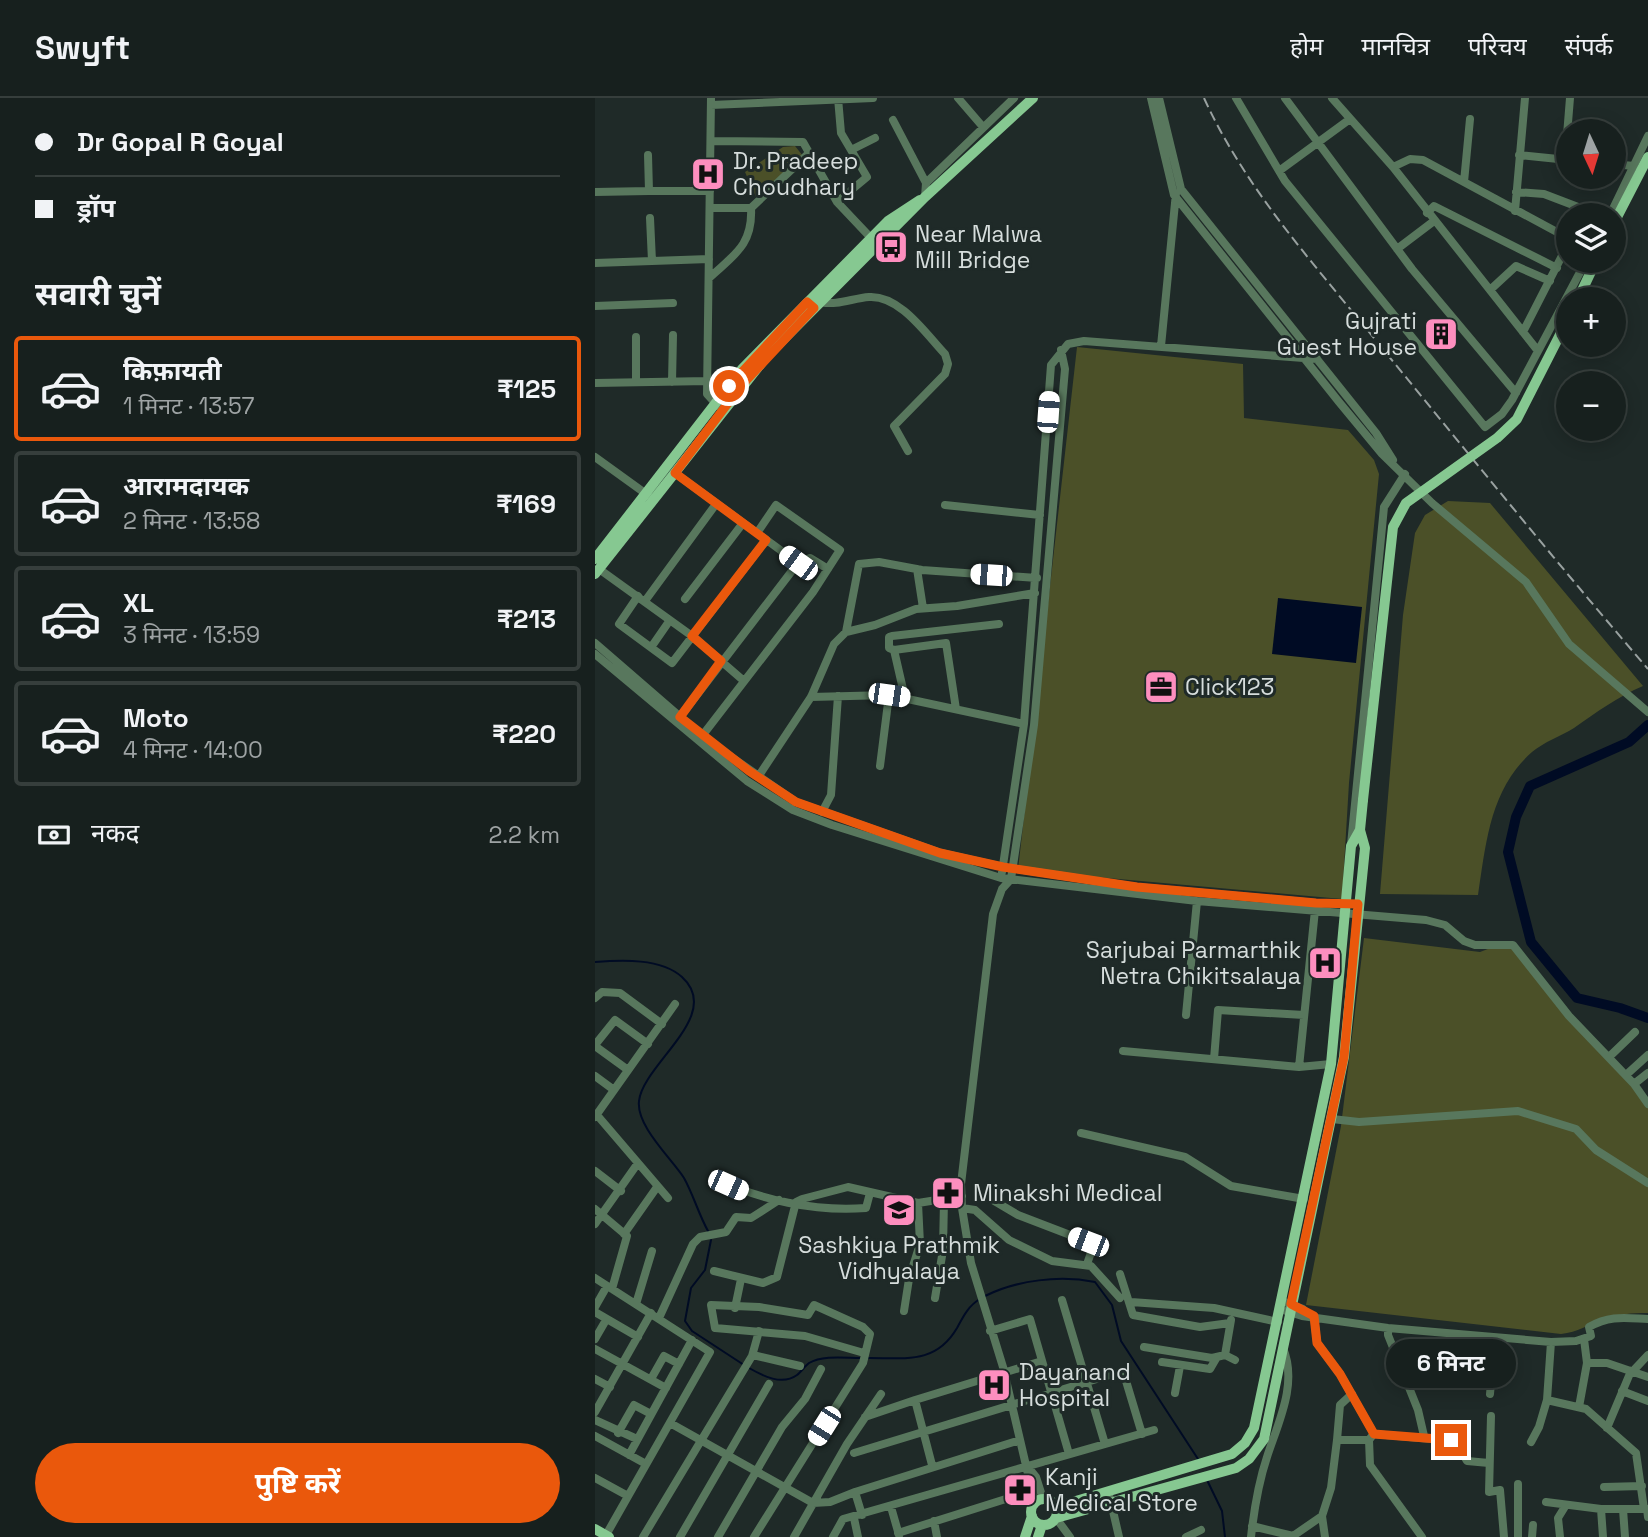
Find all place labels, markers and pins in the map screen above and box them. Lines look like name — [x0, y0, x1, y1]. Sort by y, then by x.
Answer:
place label: Dr. Pradeep Choudhary — [733, 146, 858, 202]
hospital icon: Dr. Pradeep Choudhary — [689, 155, 727, 193]
place label: Near Malwa Mill Bridge — [915, 219, 1042, 275]
bus stop icon: Near Malwa Mill Bridge — [872, 228, 910, 266]
place label: Gujrati Guest House — [1277, 306, 1417, 362]
building icon: Gujrati Guest House — [1422, 315, 1460, 353]
office icon: Click123 — [1142, 668, 1180, 706]
place label: Click123 — [1185, 672, 1274, 702]
place label: Sarjubai Parmarthik Netra Chikitsalaya — [1086, 935, 1301, 991]
hospital icon: Sarjubai Parmarthik Netra Chikitsalaya — [1306, 944, 1344, 982]
pharmacy icon: Minakshi Medical — [929, 1174, 967, 1212]
place label: Minakshi Medical — [973, 1178, 1162, 1208]
school or university icon: Sashkiya Prathmik Vidhyalaya — [880, 1191, 918, 1229]
place label: Sashkiya Prathmik Vidhyalaya — [798, 1230, 1000, 1286]
place label: Dayanand Hospital — [1019, 1357, 1131, 1413]
hospital icon: Dayanand Hospital — [975, 1366, 1013, 1404]
place label: Kanji Medical Store — [1045, 1462, 1198, 1518]
pharmacy icon: Kanji Medical Store — [1001, 1471, 1039, 1509]

